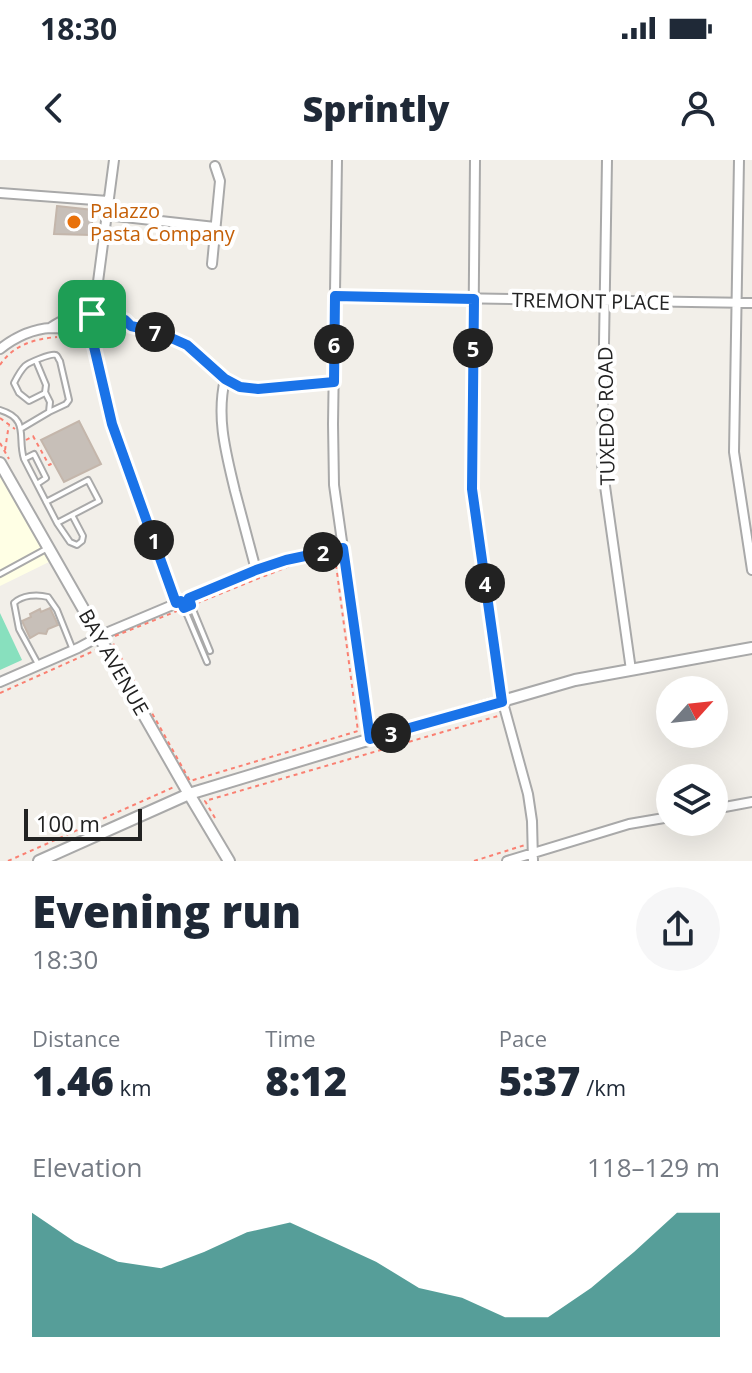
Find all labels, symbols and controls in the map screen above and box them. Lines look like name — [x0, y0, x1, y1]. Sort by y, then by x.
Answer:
text: 18:30 — [40, 8, 117, 49]
text: Sprintly — [303, 84, 449, 133]
icon: back — [32, 86, 76, 130]
icon: person — [676, 86, 720, 130]
place label: Palazzo Pasta Company — [90, 197, 236, 247]
marker: Palazzo Pasta Company — [65, 213, 83, 231]
pin — [58, 280, 126, 348]
street label: TREMONT PLACE — [512, 286, 670, 316]
icon: arrive — [70, 292, 114, 336]
pin: 7 — [135, 312, 175, 352]
text: 7 — [149, 317, 161, 347]
pin: 6 — [314, 324, 354, 364]
pin: 5 — [453, 328, 493, 368]
text: 6 — [328, 329, 340, 359]
text: 5 — [467, 333, 479, 363]
street label: TUXEDO ROAD — [591, 346, 621, 486]
pin: 1 — [134, 520, 174, 560]
text: 1 — [148, 525, 160, 555]
pin: 2 — [303, 532, 343, 572]
text: 2 — [317, 537, 329, 567]
pin: 4 — [465, 563, 505, 603]
text: 4 — [479, 568, 491, 598]
street label: BAY AVENUE — [73, 604, 155, 720]
north arrow — [656, 676, 728, 748]
map controls — [656, 676, 728, 836]
pin: 3 — [371, 713, 411, 753]
text: 3 — [385, 718, 397, 748]
button: layers — [656, 764, 728, 836]
scale bar — [24, 805, 142, 841]
text: 100 m — [36, 808, 100, 838]
text: Evening run — [32, 881, 301, 941]
button: share — [636, 887, 720, 971]
text: 18:30 — [32, 941, 98, 977]
text: Distance — [32, 1023, 120, 1053]
text: Time — [265, 1023, 316, 1053]
text: Pace — [499, 1023, 547, 1053]
text: 1.46 — [32, 1053, 114, 1108]
text: 8:12 — [265, 1053, 347, 1108]
text: 5:37 — [499, 1053, 581, 1108]
text: km — [114, 1072, 152, 1102]
text: /km — [581, 1072, 626, 1102]
text: Elevation — [32, 1149, 142, 1185]
text: 118–129 m — [587, 1149, 720, 1185]

